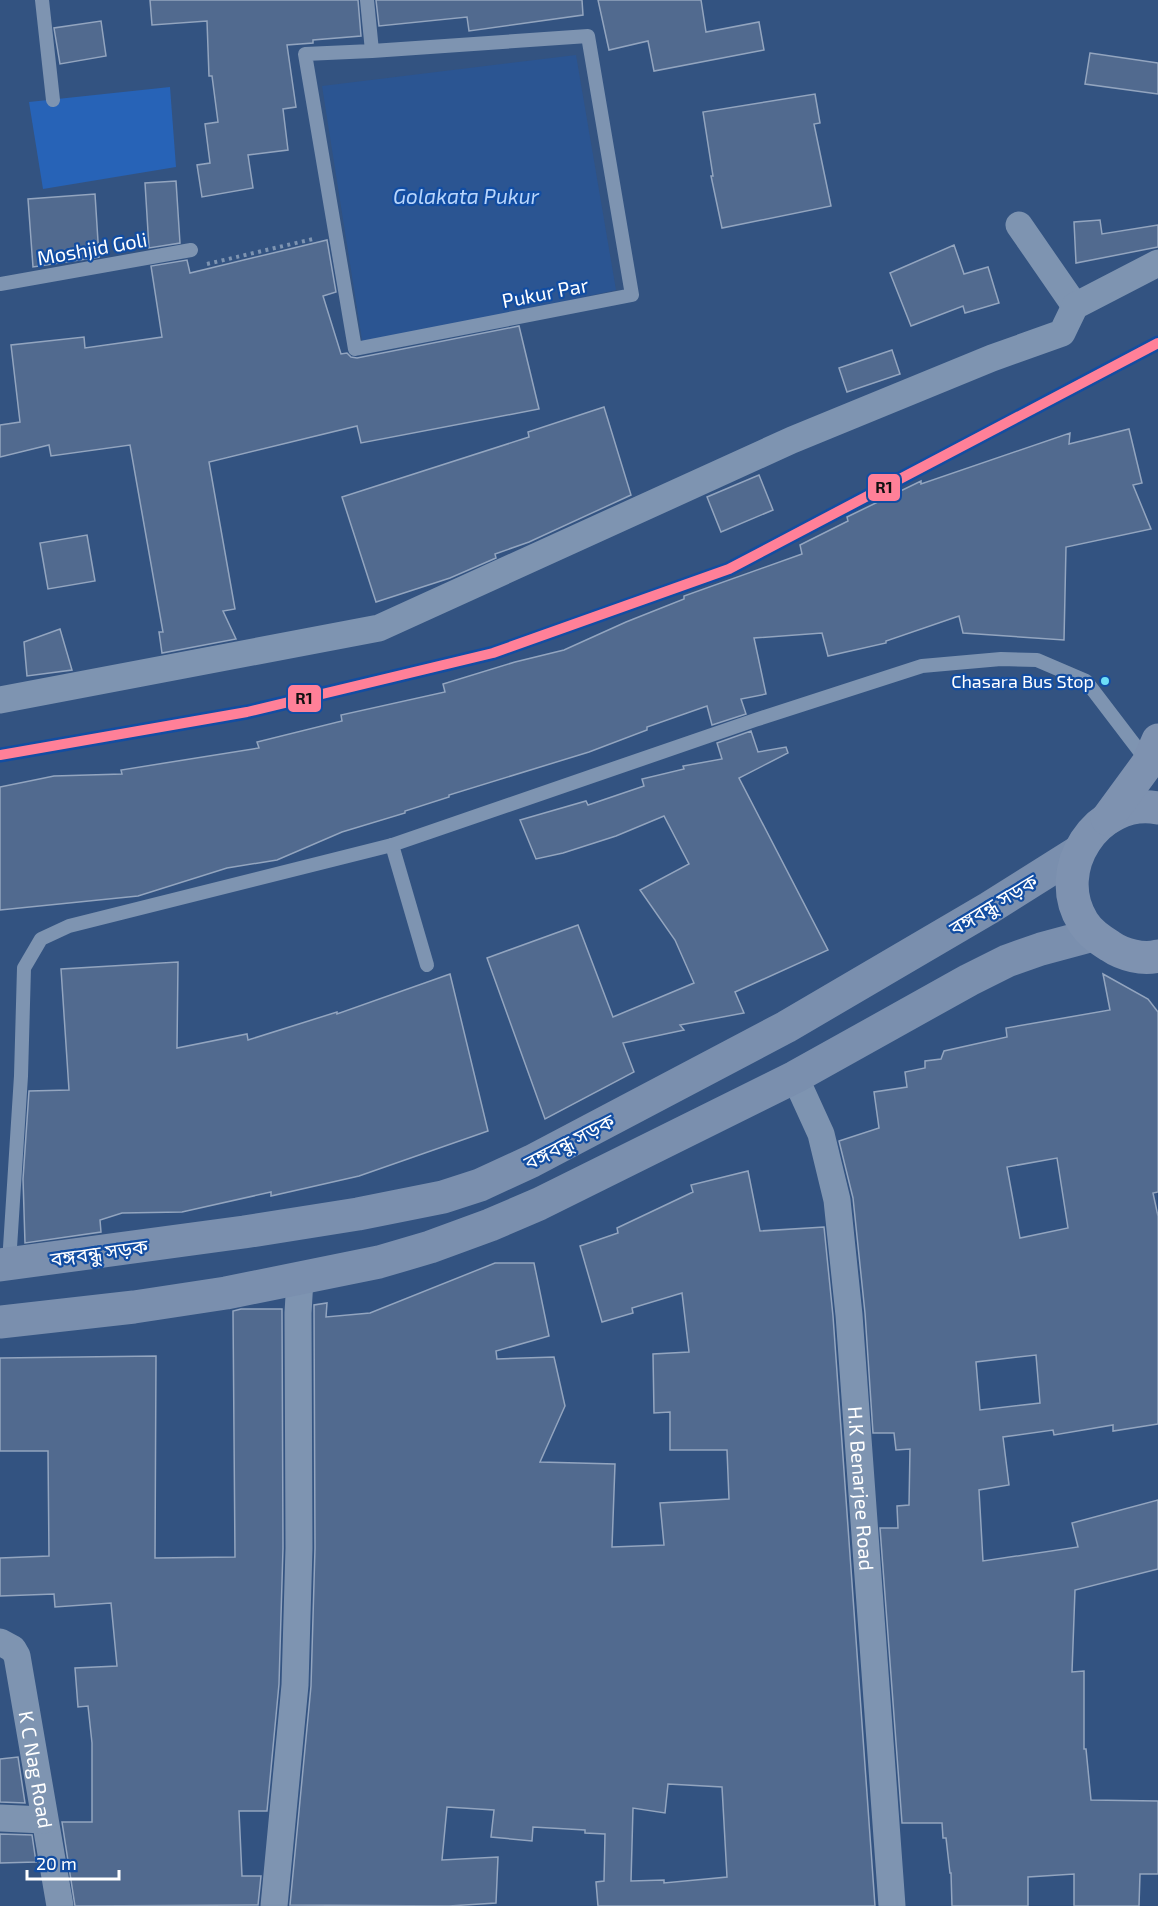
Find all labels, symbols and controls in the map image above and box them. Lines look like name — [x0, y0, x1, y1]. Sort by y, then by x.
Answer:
water label: Golakata Pukur — [393, 183, 540, 208]
street label: Moshjid Goli — [35, 227, 149, 269]
street label: Pukur Par — [500, 272, 590, 312]
line badge: R1 — [867, 473, 901, 502]
text: R1 — [875, 477, 893, 496]
place label: Chasara Bus Stop — [951, 670, 1094, 692]
marker: Chasara Bus Stop — [1099, 675, 1111, 687]
line badge: R1 — [287, 684, 322, 713]
text: R1 — [295, 688, 313, 707]
street label: বঙ্গবন্ধু সড়ক — [944, 868, 1043, 942]
street label: বঙ্গবন্ধু সড়ক — [519, 1108, 620, 1177]
street label: বঙ্গবন্ধু সড়ক — [48, 1233, 151, 1274]
street label: H.K Benarjee Road — [844, 1405, 880, 1571]
street label: K C Nag Road — [15, 1709, 58, 1830]
scale bar — [27, 1843, 118, 1881]
text: 20 m — [36, 1852, 77, 1874]

